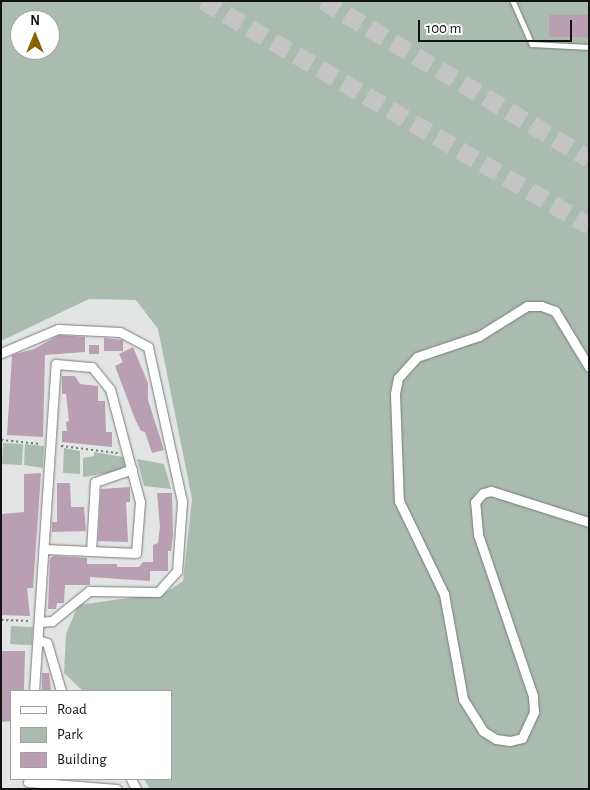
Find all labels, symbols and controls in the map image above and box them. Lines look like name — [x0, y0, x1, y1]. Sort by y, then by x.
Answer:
north arrow — [10, 10, 60, 60]
scale bar — [420, 10, 574, 42]
text: N — [30, 14, 40, 28]
text: 100 m — [426, 21, 461, 36]
legend — [10, 690, 172, 780]
text: Road — [57, 702, 87, 717]
text: Park — [57, 727, 83, 742]
text: Building — [57, 752, 107, 767]

